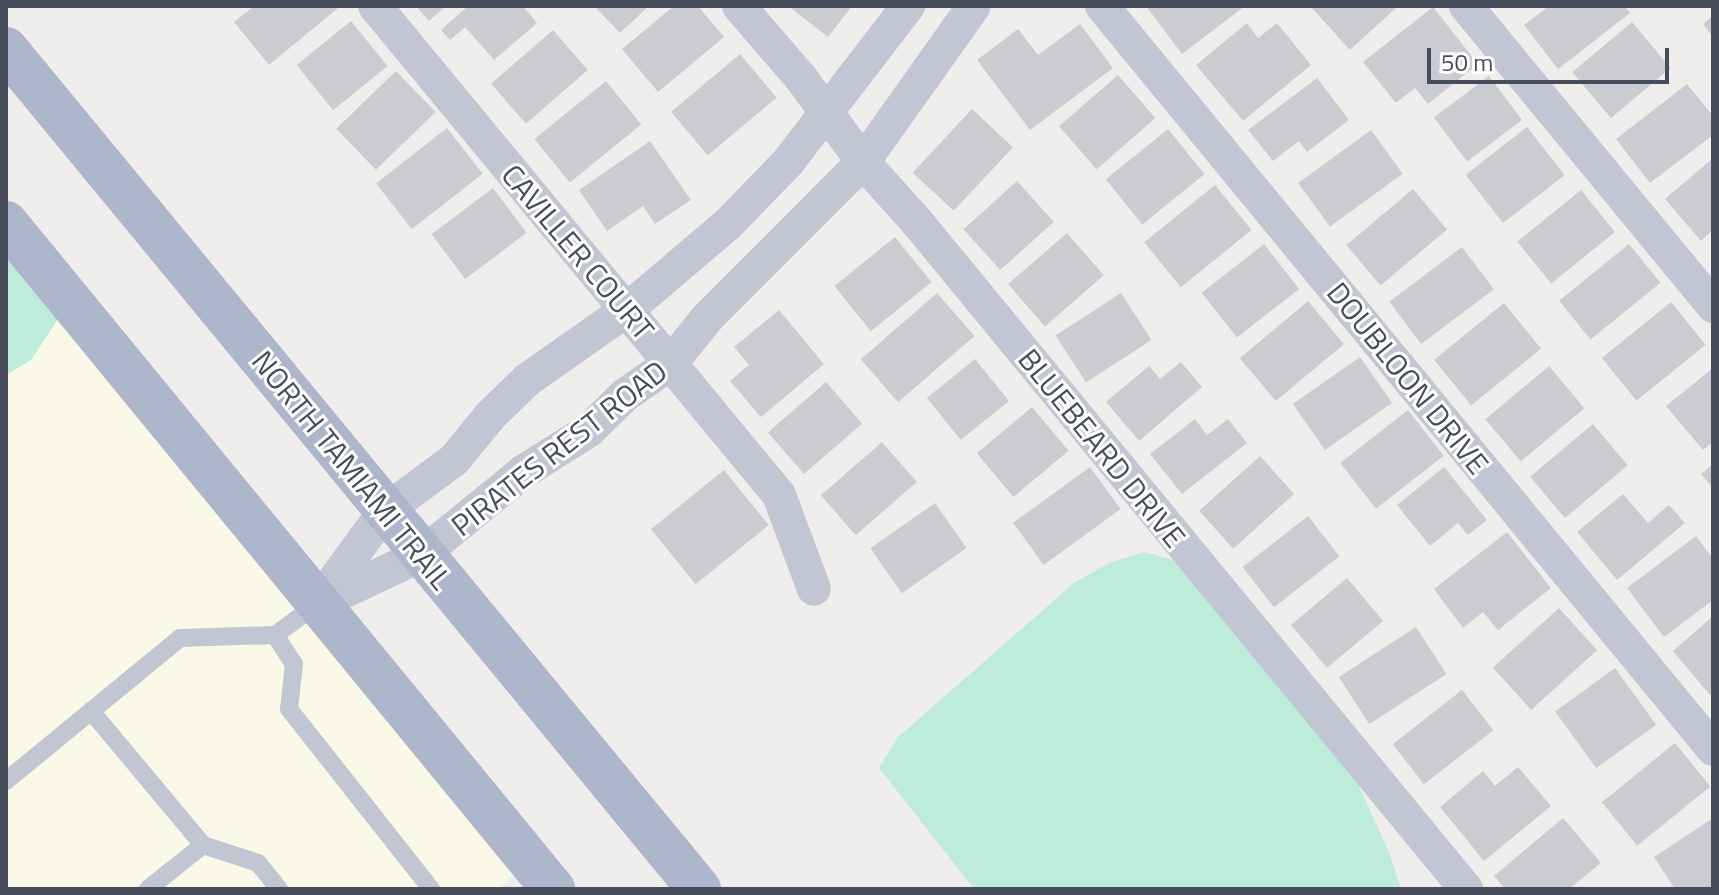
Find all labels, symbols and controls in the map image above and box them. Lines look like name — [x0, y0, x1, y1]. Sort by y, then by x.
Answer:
scale bar — [1431, 32, 1673, 82]
text: 50 m — [1441, 44, 1493, 80]
street label: CAVILLER COURT — [494, 157, 662, 347]
street label: DOUBLOON DRIVE — [1320, 275, 1496, 481]
street label: BLUEBEARD DRIVE — [1011, 341, 1193, 555]
street label: NORTH TAMIAMI TRAIL — [245, 343, 459, 597]
street label: PIRATES REST ROAD — [444, 353, 674, 543]

